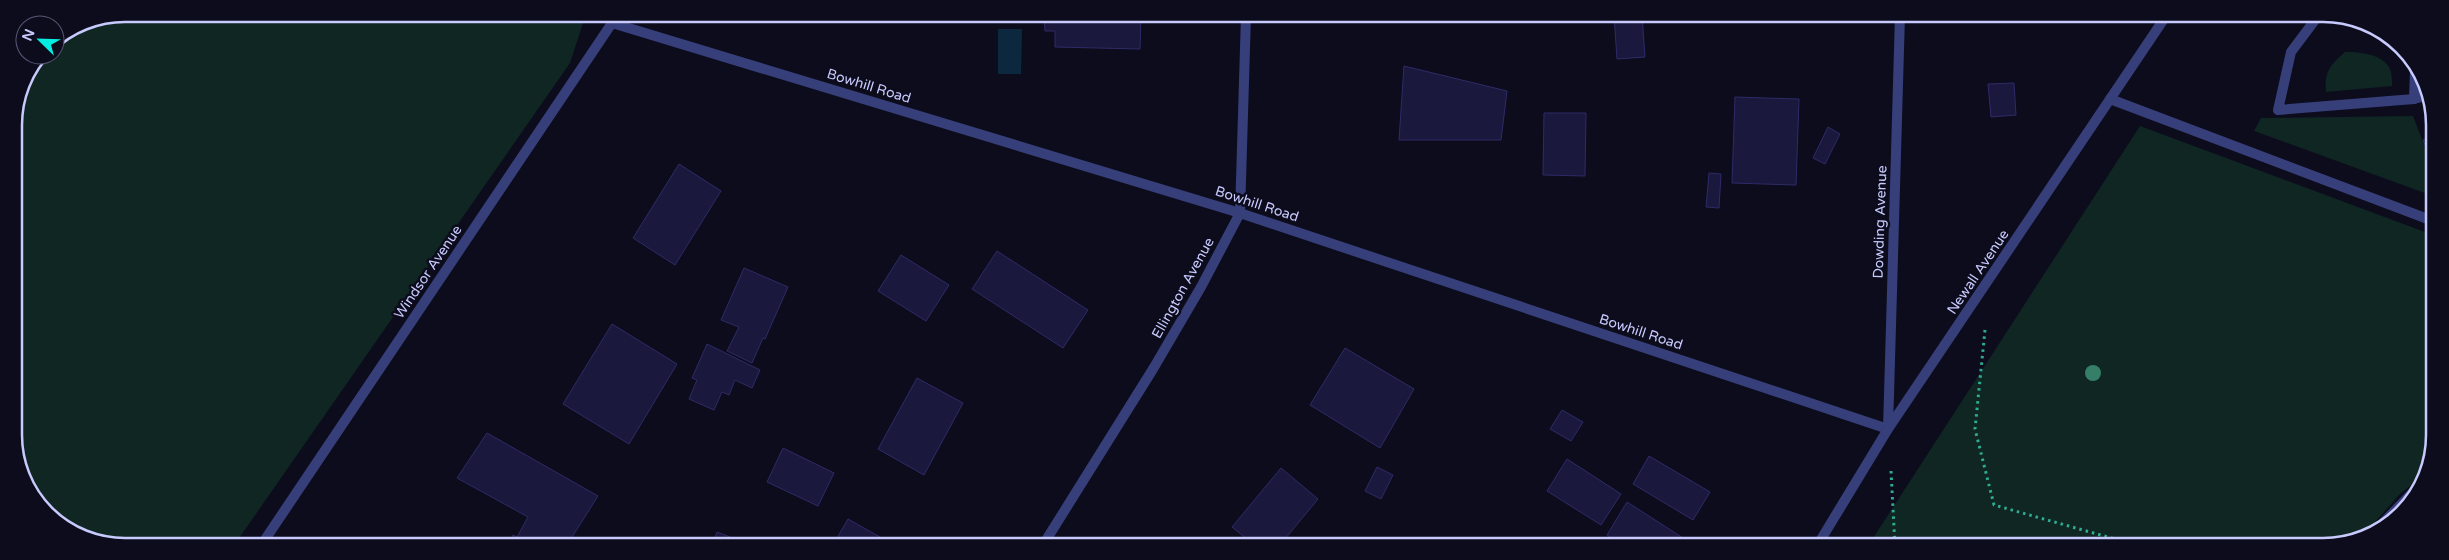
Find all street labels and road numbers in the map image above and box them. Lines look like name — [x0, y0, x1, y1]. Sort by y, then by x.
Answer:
street label: Bowhill Road — [825, 65, 913, 107]
street label: Dowding Avenue — [1870, 165, 1890, 279]
street label: Bowhill Road — [1213, 182, 1301, 226]
street label: Windsor Avenue — [390, 222, 466, 322]
street label: Newall Avenue — [1943, 226, 2013, 318]
street label: Ellington Avenue — [1148, 234, 1218, 341]
street label: Bowhill Road — [1597, 310, 1685, 354]

